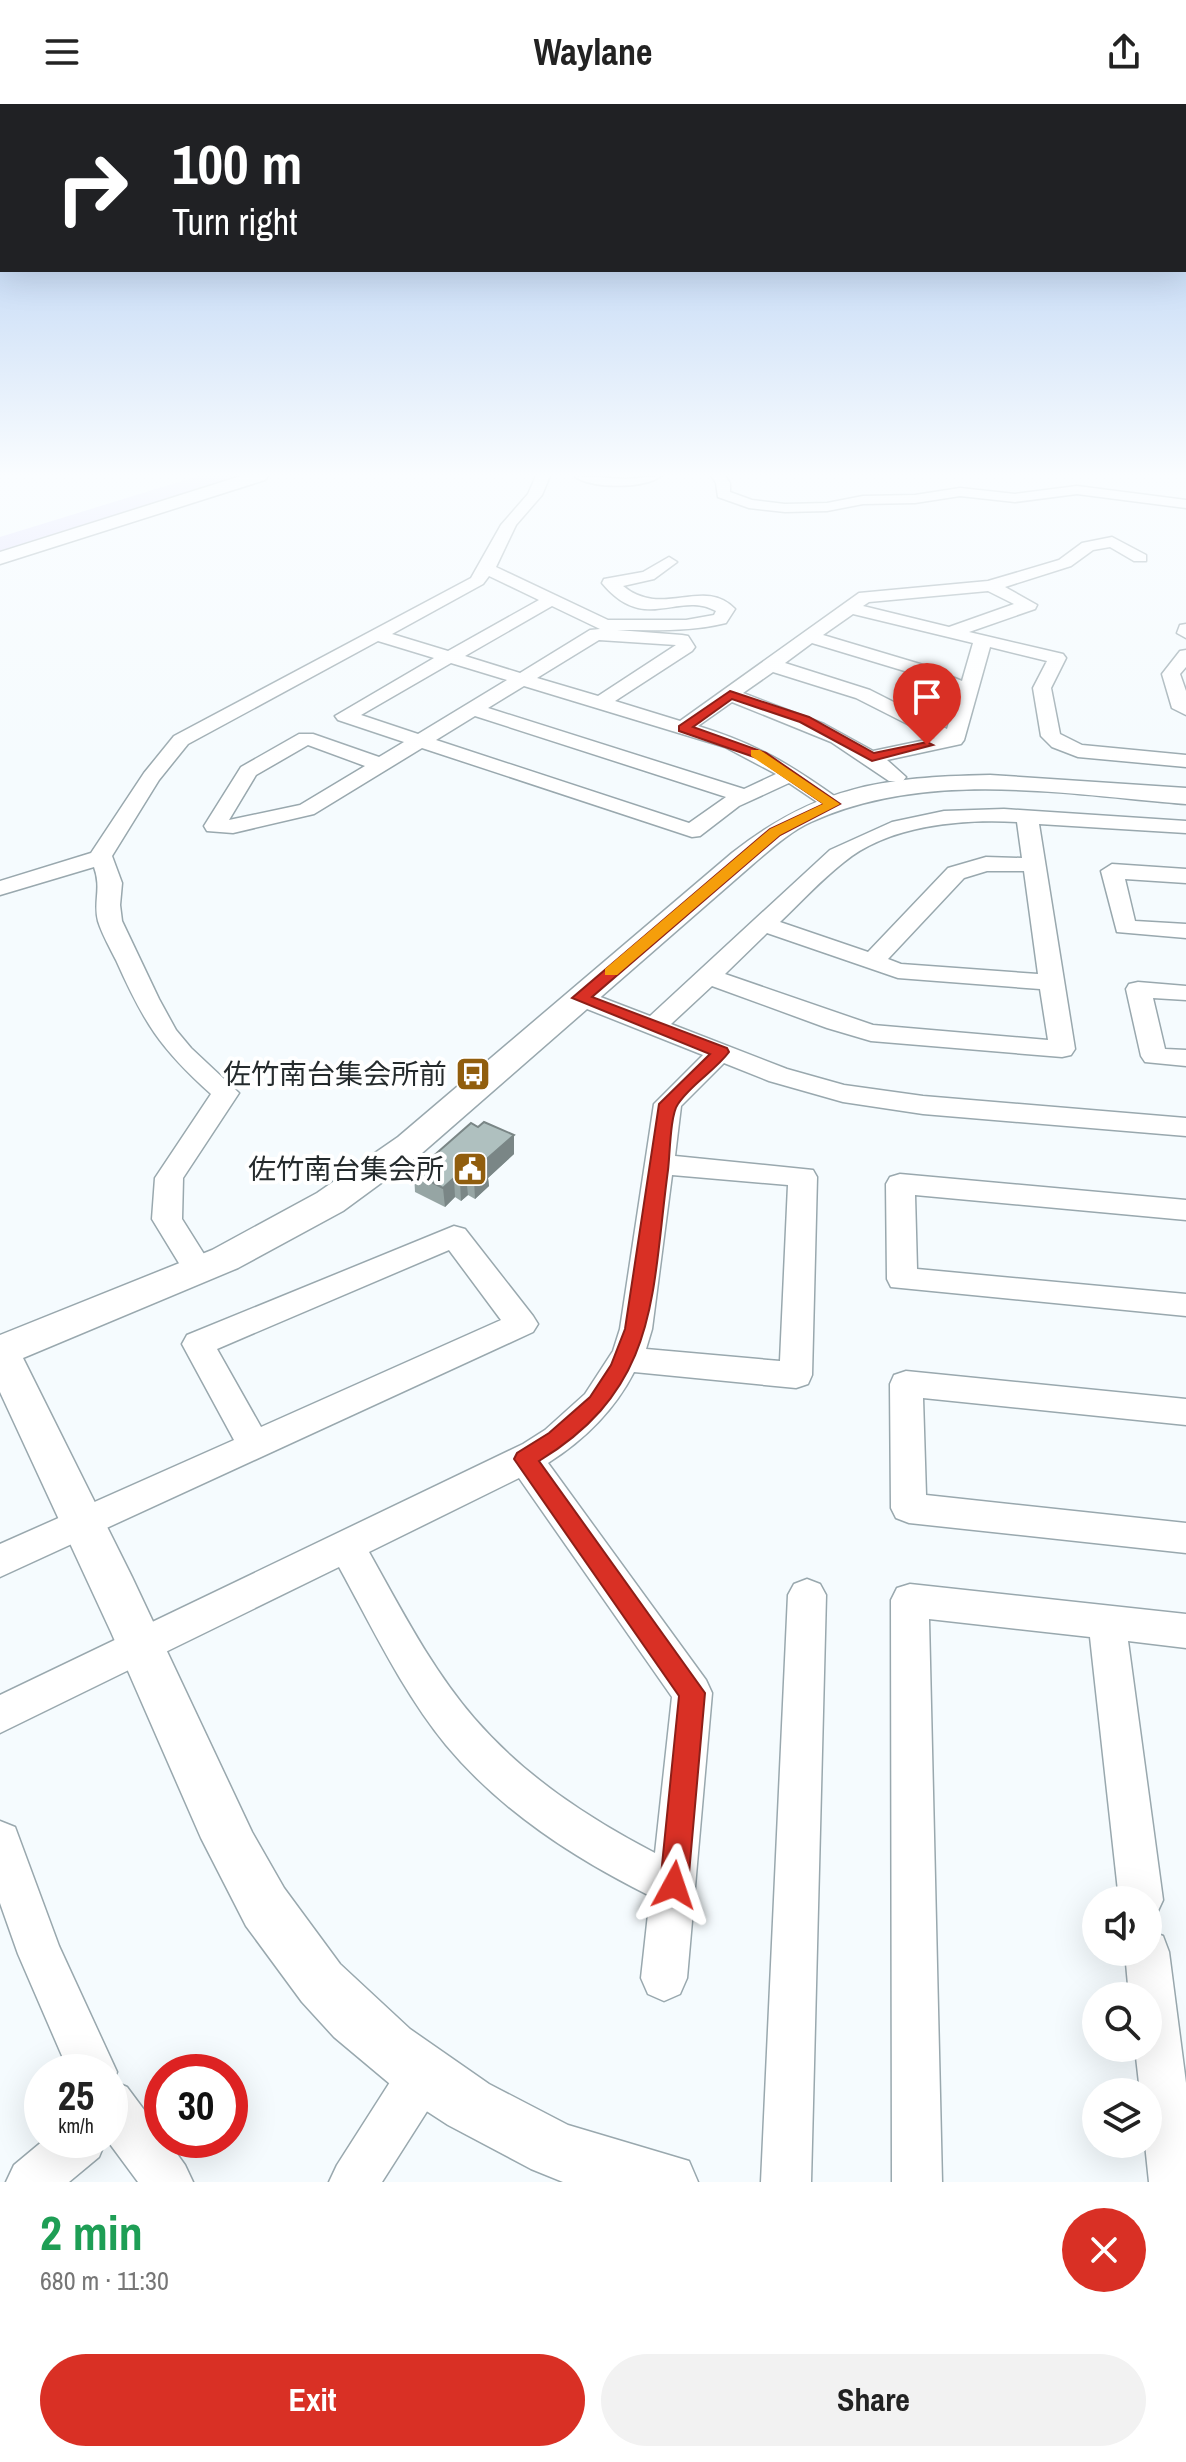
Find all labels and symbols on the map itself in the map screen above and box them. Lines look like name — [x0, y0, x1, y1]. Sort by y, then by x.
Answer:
pin — [893, 663, 961, 745]
place label: 佐竹南台集会所前 — [223, 1055, 447, 1093]
bus stop icon: 佐竹南台集会所前 — [454, 1055, 492, 1093]
place label: 佐竹南台集会所 — [248, 1150, 444, 1188]
public building icon: 佐竹南台集会所 — [451, 1150, 489, 1188]
position arrow — [632, 1843, 716, 1927]
speed limit sign: 30 — [144, 2054, 248, 2158]

